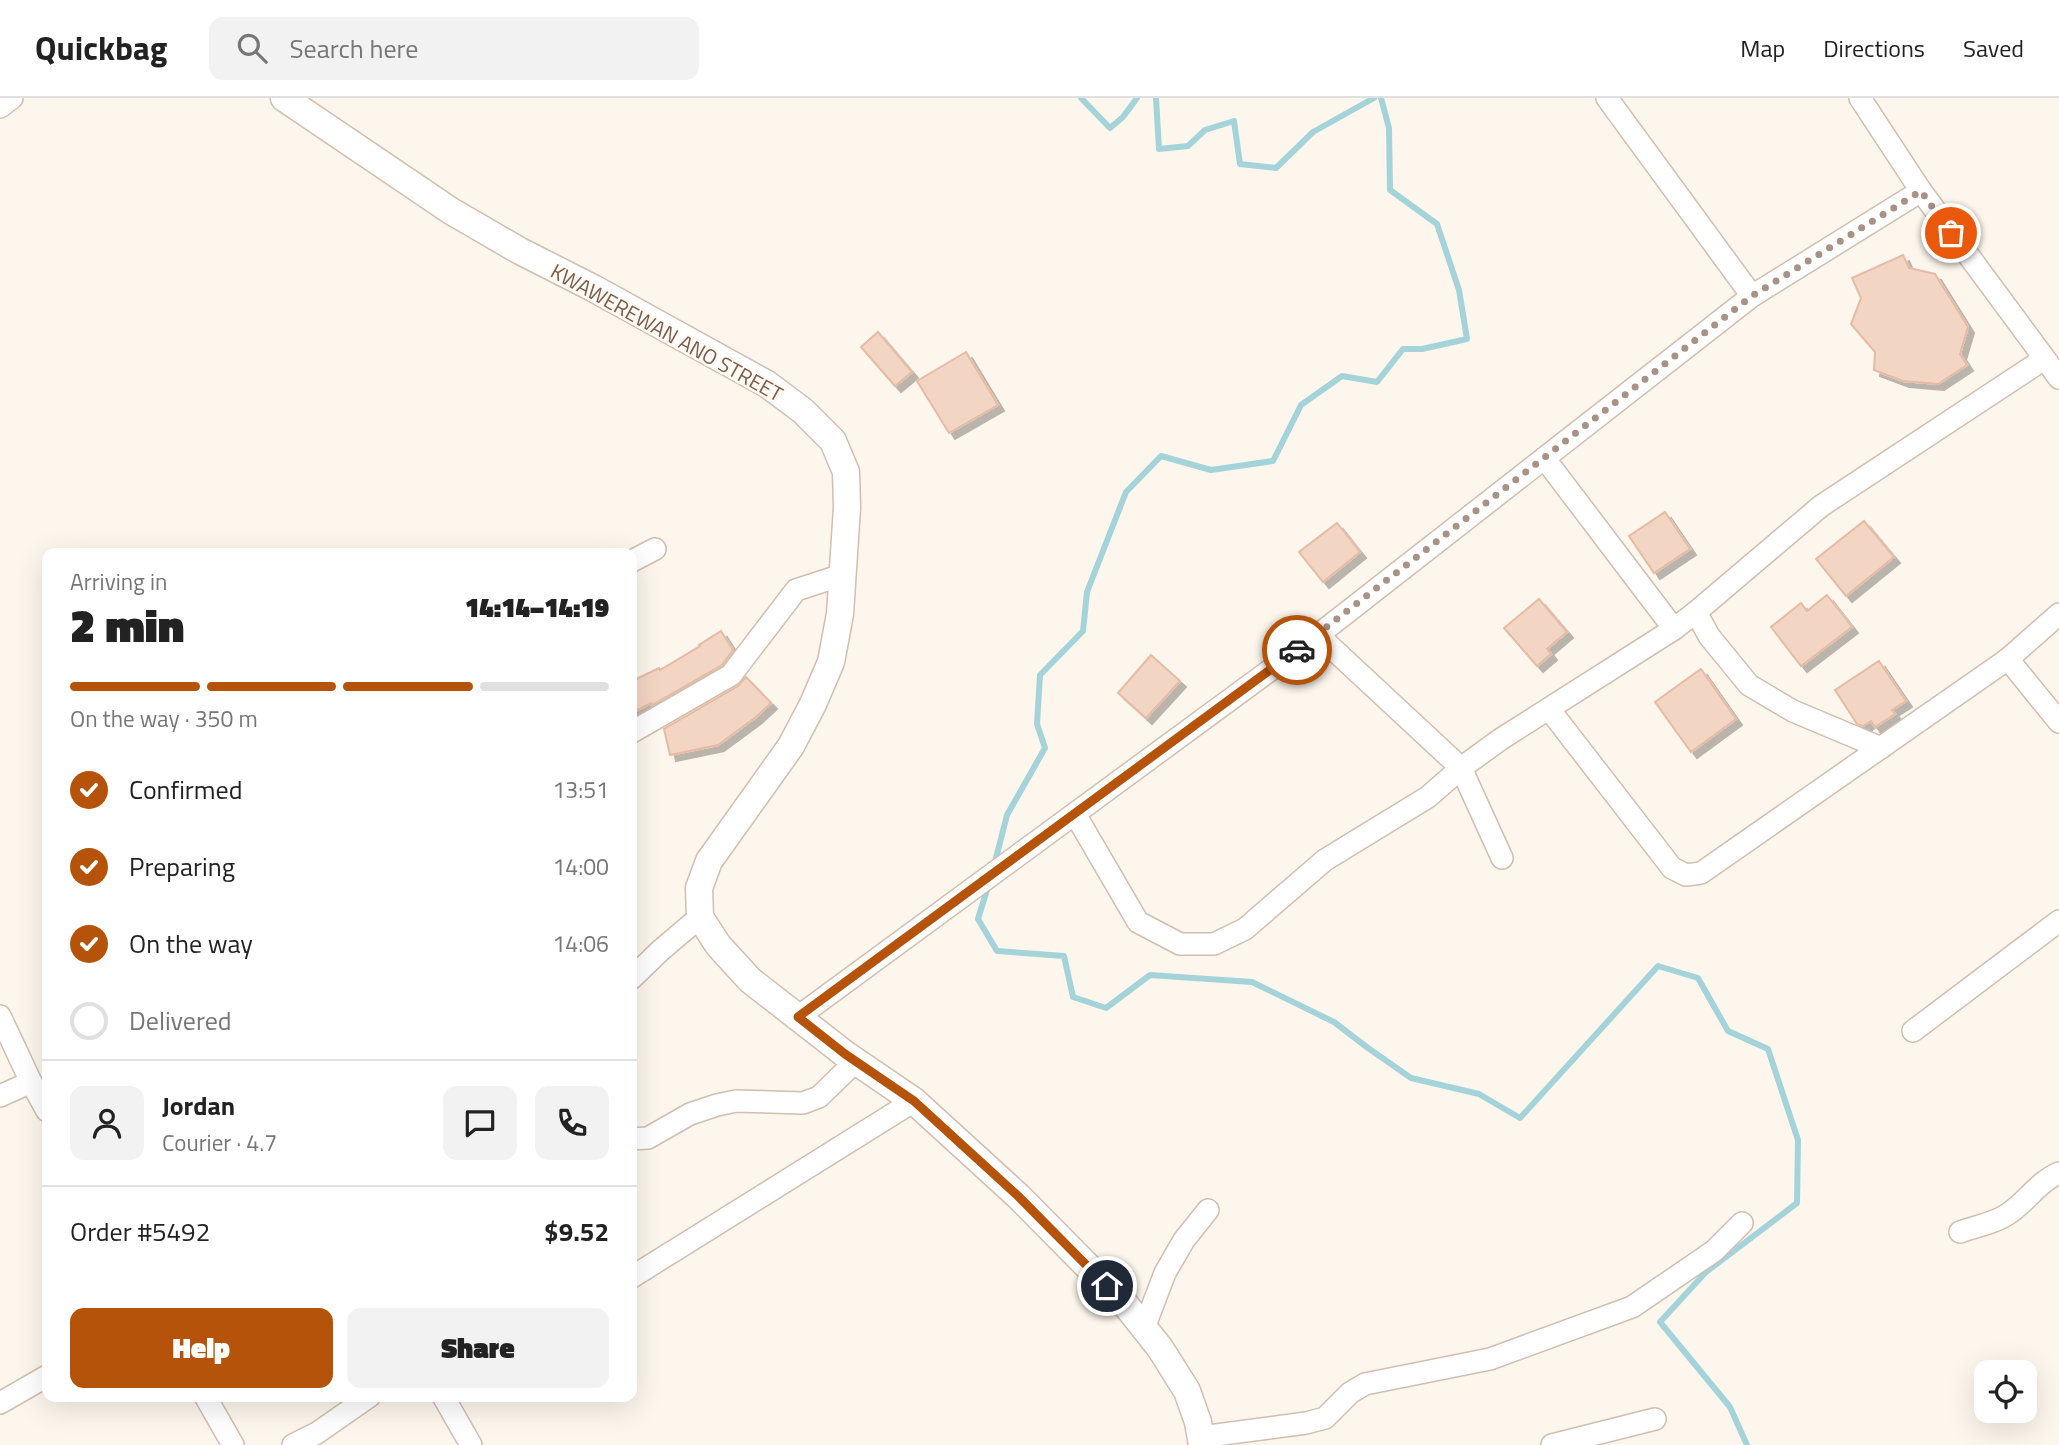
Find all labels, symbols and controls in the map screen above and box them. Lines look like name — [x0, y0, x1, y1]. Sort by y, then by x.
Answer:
search box — [209, 17, 699, 80]
text: Quickbag — [35, 23, 167, 73]
icon: search — [233, 29, 271, 67]
text: Search here — [289, 29, 418, 68]
text: Map — [1740, 30, 1785, 66]
text: Directions — [1823, 30, 1925, 66]
text: Saved — [1963, 30, 2024, 66]
pin — [1921, 203, 1981, 263]
icon: bag — [1932, 214, 1970, 252]
street label: KWAWEREWAN ANO STREET — [545, 255, 789, 409]
text: Arriving in — [70, 564, 167, 599]
text: 14:14–14:19 — [465, 588, 609, 627]
text: 2 min — [70, 590, 184, 660]
courier — [1262, 615, 1332, 685]
icon: car — [1278, 631, 1316, 669]
text: On the way · 350 m — [70, 701, 258, 736]
text: Confirmed — [129, 770, 243, 809]
icon: check — [70, 771, 108, 809]
text: 13:51 — [552, 772, 609, 807]
text: Preparing — [129, 847, 235, 886]
icon: check — [70, 848, 108, 886]
text: 14:00 — [552, 849, 609, 884]
text: On the way — [129, 924, 253, 963]
icon: check — [70, 925, 108, 963]
text: 14:06 — [552, 926, 609, 961]
text: Delivered — [129, 1001, 232, 1040]
button: person — [70, 1086, 144, 1160]
text: Jordan — [162, 1086, 235, 1125]
button: chat — [443, 1086, 517, 1160]
button: phone — [535, 1086, 609, 1160]
text: Courier · 4.7 — [162, 1125, 277, 1160]
text: Order #5492 — [70, 1212, 210, 1251]
text: $9.52 — [544, 1212, 609, 1251]
pin — [1077, 1256, 1137, 1316]
icon: home — [1088, 1267, 1126, 1305]
button: Help — [70, 1308, 333, 1388]
button: Share — [347, 1308, 609, 1388]
map controls — [1974, 1360, 2037, 1423]
button: locate — [1974, 1360, 2037, 1423]

